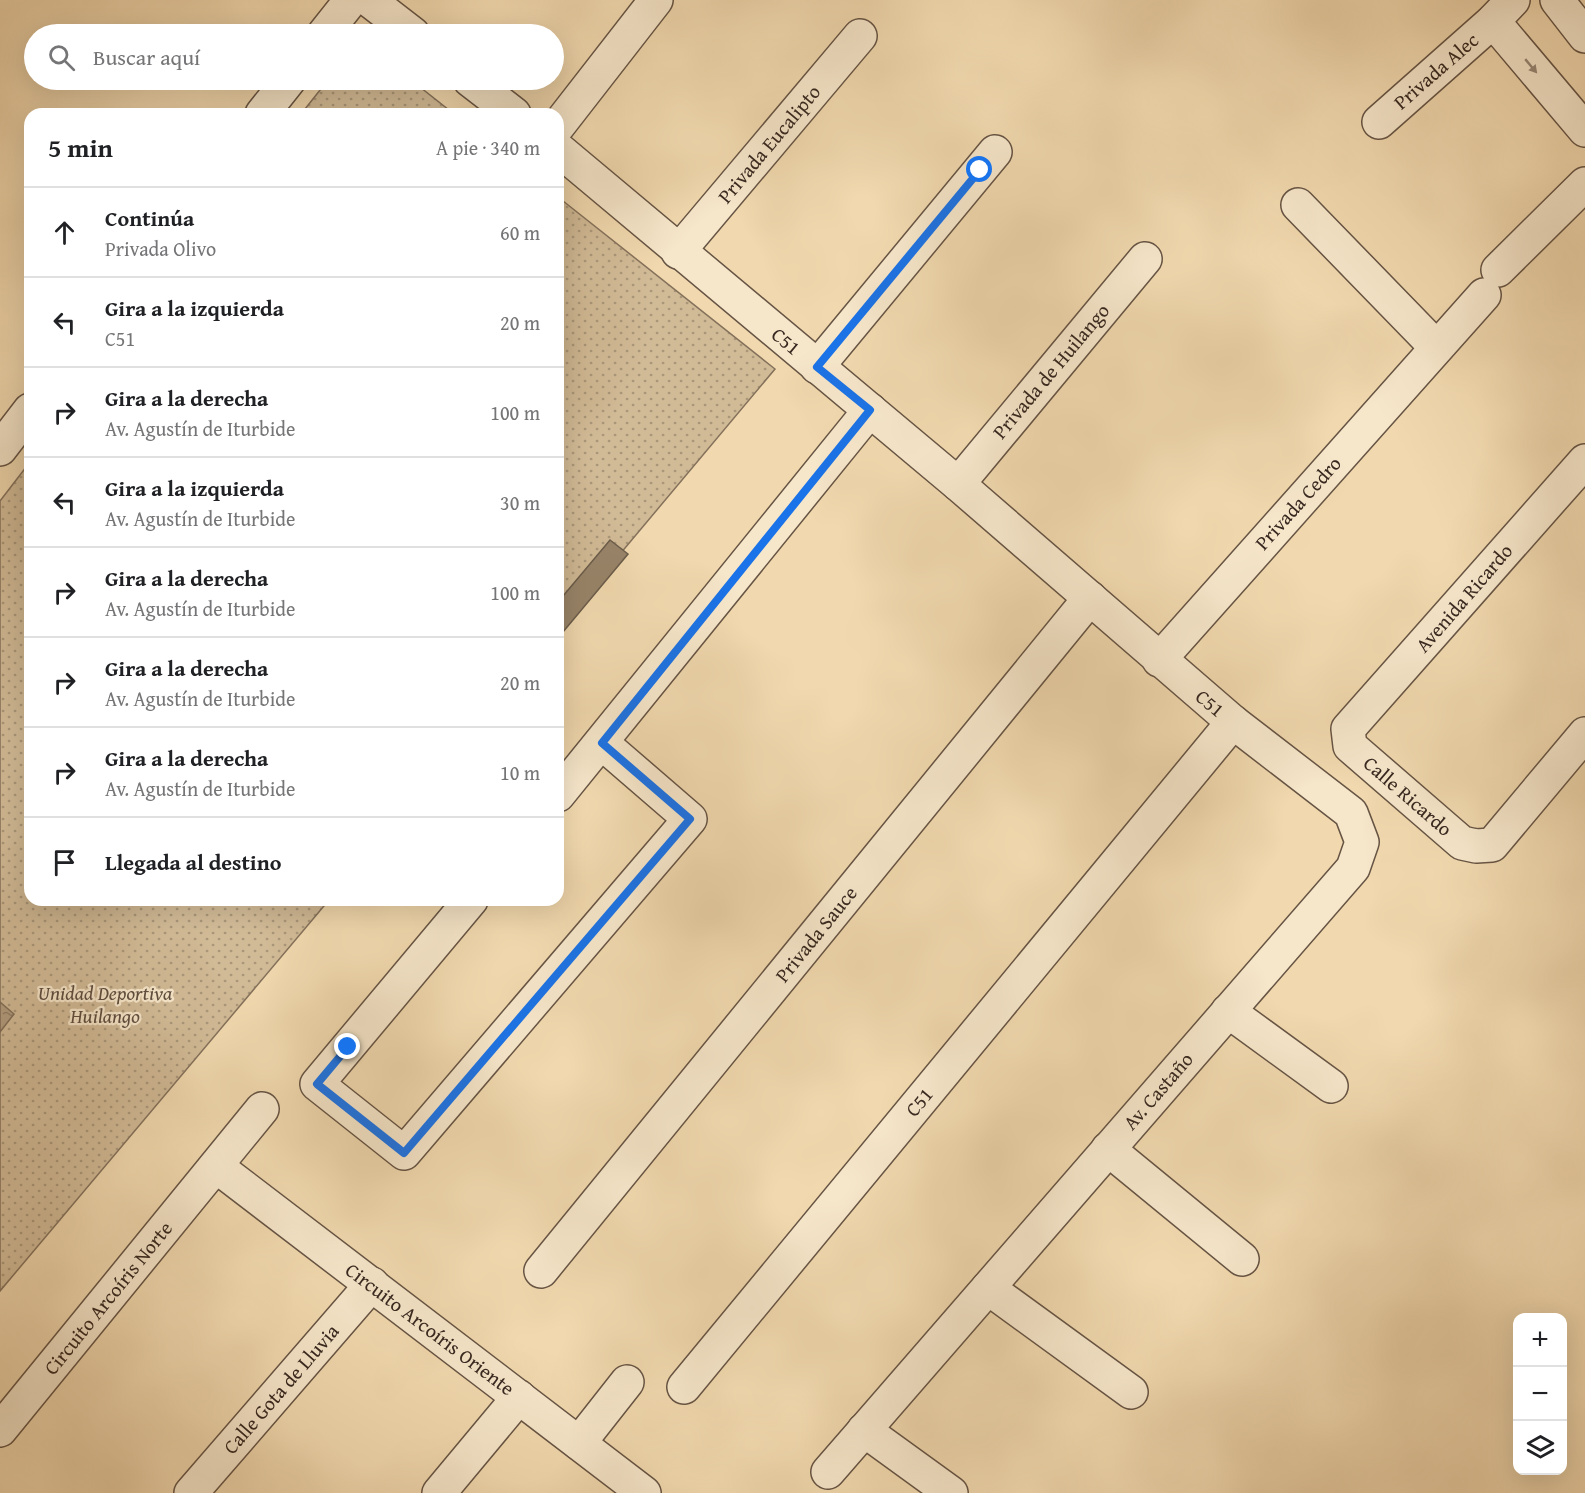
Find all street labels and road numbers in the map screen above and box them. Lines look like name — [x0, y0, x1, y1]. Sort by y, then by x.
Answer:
street label: Privada Alec — [1387, 25, 1485, 116]
street label: Privada Eucalipto — [710, 78, 827, 209]
street label: Privada de Huilango — [985, 297, 1116, 445]
street label: C51 — [765, 320, 807, 361]
street label: Privada Cedro — [1248, 449, 1348, 556]
street label: Avenida Ricardo — [1408, 537, 1519, 658]
street label: C51 — [1189, 682, 1231, 723]
street label: Calle Ricardo — [1357, 749, 1459, 843]
street label: Privada Sauce — [768, 879, 864, 988]
street label: Av. Castaño — [1116, 1045, 1200, 1136]
street label: C51 — [898, 1081, 939, 1123]
street label: Circuito Arcoíris Norte — [36, 1215, 179, 1381]
street label: Circuito Arcoíris Oriente — [340, 1255, 521, 1402]
street label: Calle Gota de Lluvia — [216, 1317, 346, 1460]

